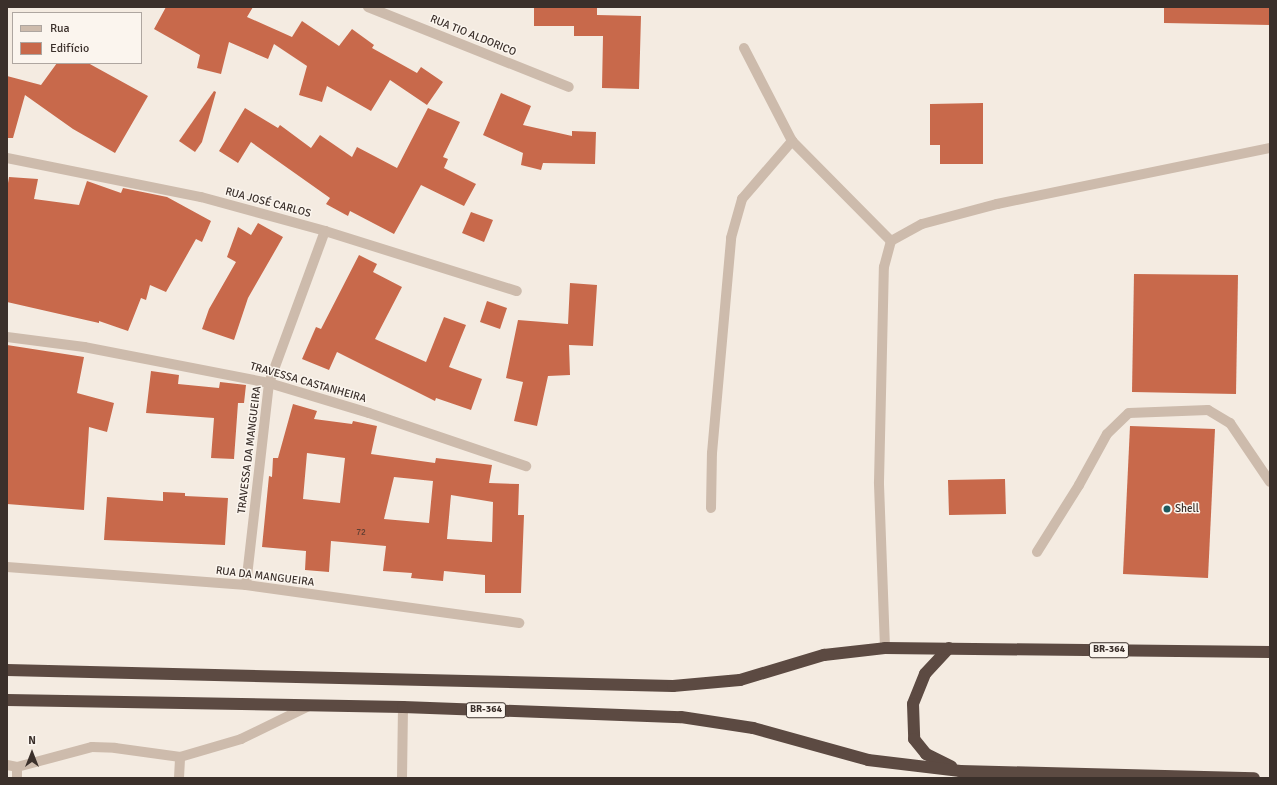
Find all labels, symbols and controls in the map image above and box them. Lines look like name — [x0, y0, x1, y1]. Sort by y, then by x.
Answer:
legend — [12, 12, 142, 64]
street label: RUA TIO ALDORICO — [428, 13, 518, 59]
text: Rua — [50, 21, 70, 36]
text: Edifício — [50, 41, 89, 56]
street label: RUA JOSÉ CARLOS — [224, 185, 312, 221]
street label: TRAVESSA CASTANHEIRA — [248, 360, 368, 406]
street label: TRAVESSA DA MANGUEIRA — [236, 385, 264, 515]
place label: Shell — [1175, 502, 1199, 516]
marker: Shell — [1162, 504, 1172, 514]
house number: 72 — [356, 528, 366, 538]
street label: RUA DA MANGUEIRA — [215, 564, 315, 590]
road number: BR-364 — [1088, 642, 1130, 658]
road number: BR-364 — [465, 702, 507, 718]
north arrow — [12, 733, 52, 773]
text: N — [28, 734, 36, 747]

